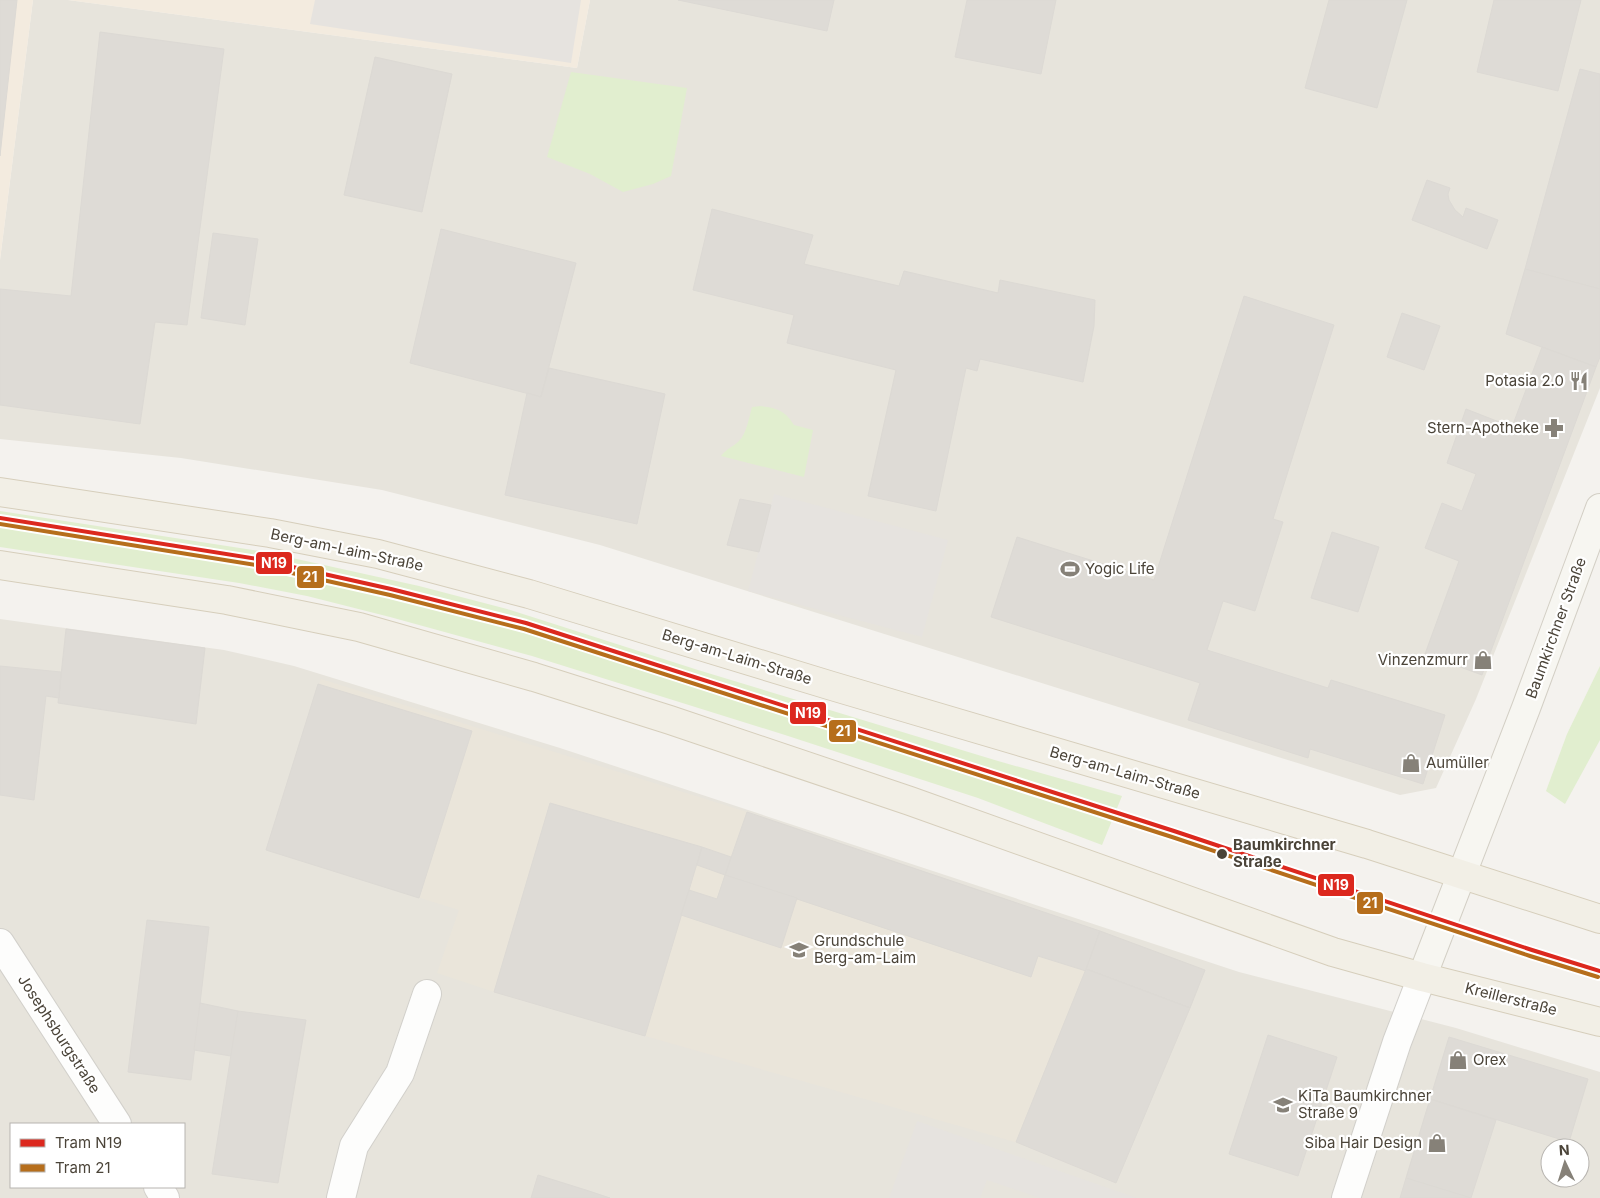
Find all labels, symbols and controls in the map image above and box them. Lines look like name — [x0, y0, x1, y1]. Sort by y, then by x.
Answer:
restaurant icon: Potasia 2.0 — [1568, 370, 1590, 392]
place label: Potasia 2.0 — [1485, 371, 1564, 390]
pharmacy icon: Stern-Apotheke — [1543, 417, 1565, 439]
place label: Stern-Apotheke — [1427, 418, 1539, 437]
street label: Berg-am-Laim-Straße — [269, 524, 425, 575]
line badge: N19 — [255, 551, 293, 575]
text: N19 — [261, 554, 287, 571]
street label: Baumkirchner Straße — [1521, 555, 1590, 701]
sports icon: Yogic Life — [1059, 558, 1081, 580]
place label: Yogic Life — [1085, 559, 1155, 578]
line badge: 21 — [296, 565, 325, 589]
text: 21 — [303, 568, 317, 585]
street label: Berg-am-Laim-Straße — [660, 625, 814, 688]
shop icon: Vinzenzmurr — [1472, 649, 1494, 671]
place label: Vinzenzmurr — [1378, 650, 1468, 669]
line badge: N19 — [789, 701, 827, 725]
text: N19 — [795, 704, 821, 721]
line badge: 21 — [828, 719, 857, 743]
text: 21 — [836, 722, 850, 739]
street label: Berg-am-Laim-Straße — [1048, 742, 1203, 803]
shop icon: Aumüller — [1400, 752, 1422, 774]
place label: Aumüller — [1426, 753, 1489, 772]
place label: Baumkirchner Straße — [1233, 835, 1336, 871]
marker: Baumkirchner Straße — [1215, 847, 1229, 861]
line badge: N19 — [1317, 873, 1355, 897]
text: N19 — [1323, 876, 1349, 893]
line badge: 21 — [1356, 891, 1384, 915]
text: 21 — [1363, 894, 1377, 911]
place label: Grundschule Berg-am-Laim — [814, 931, 916, 967]
school or university icon: Grundschule Berg-am-Laim — [788, 939, 810, 961]
street label: Josephsburgstraße — [14, 971, 105, 1097]
street label: Kreillerstraße — [1463, 978, 1559, 1019]
shop icon: Orex — [1447, 1049, 1469, 1071]
place label: Orex — [1473, 1050, 1506, 1069]
place label: KiTa Baumkirchner Straße 9 — [1298, 1086, 1432, 1122]
school or university icon: KiTa Baumkirchner Straße 9 — [1272, 1094, 1294, 1116]
legend — [10, 1123, 185, 1188]
shop icon: Siba Hair Design — [1426, 1132, 1448, 1154]
text: Tram N19 — [55, 1133, 122, 1152]
place label: Siba Hair Design — [1305, 1133, 1422, 1152]
north arrow — [1540, 1138, 1590, 1188]
text: N — [1558, 1141, 1570, 1158]
text: Tram 21 — [55, 1158, 111, 1177]

